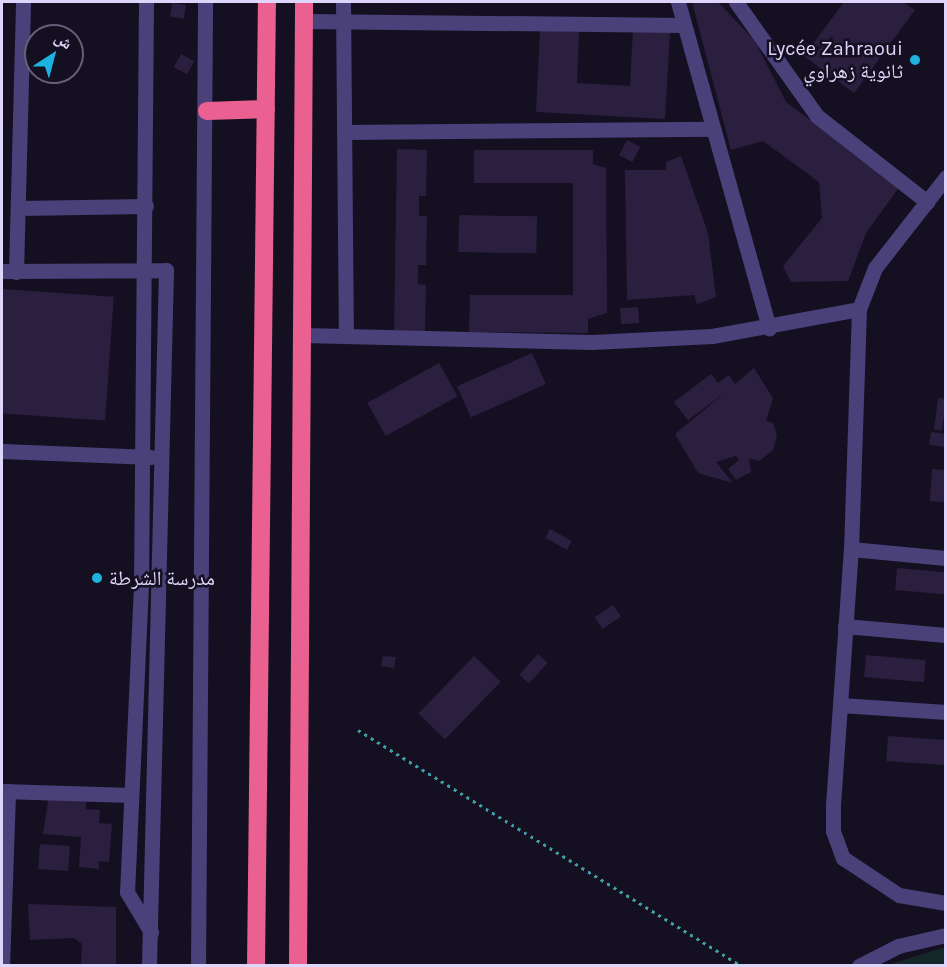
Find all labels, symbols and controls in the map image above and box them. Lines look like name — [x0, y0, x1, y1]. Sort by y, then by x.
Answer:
north arrow — [24, 24, 84, 84]
text: ش — [51, 28, 76, 53]
place label: Lycée Zahraoui ثانوية زهراوي — [767, 36, 903, 83]
marker: Lycée Zahraoui ثانوية زهراوي — [908, 53, 922, 67]
place label: مدرسة الشرطة — [109, 566, 215, 590]
marker: مدرسة الشرطة — [90, 571, 104, 585]

